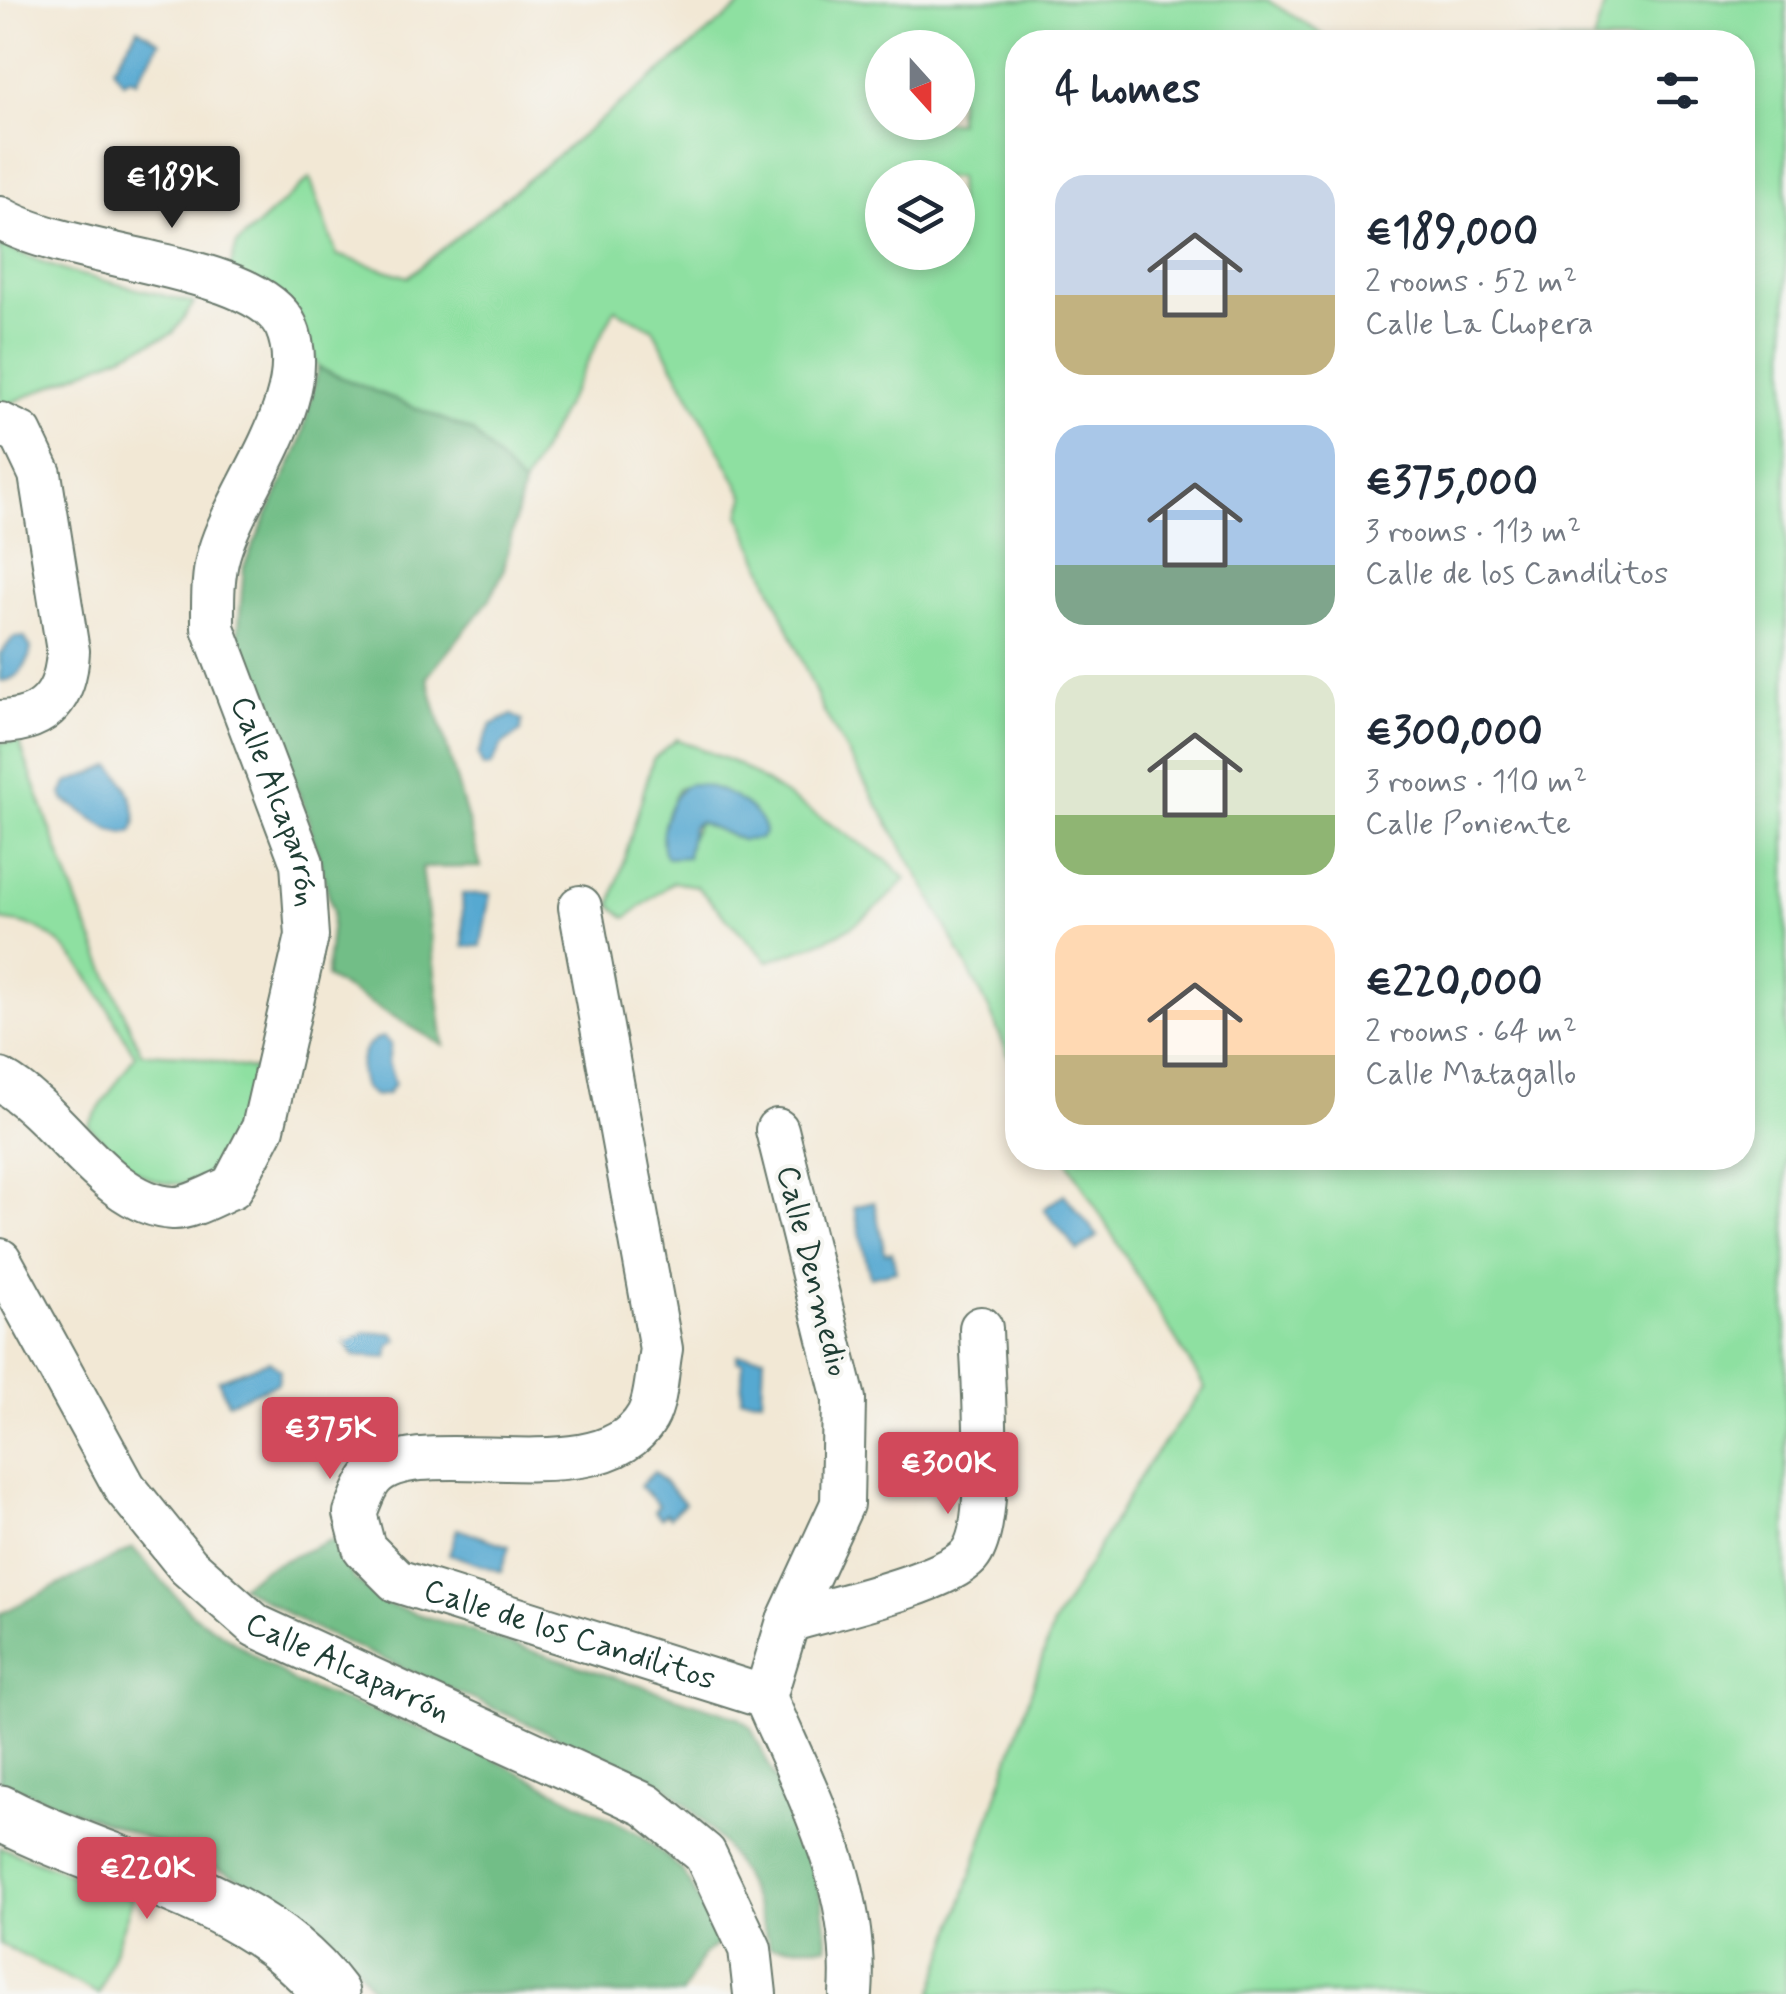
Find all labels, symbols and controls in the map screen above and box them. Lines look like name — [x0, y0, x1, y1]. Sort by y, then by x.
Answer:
north arrow — [865, 30, 975, 140]
map controls — [865, 30, 975, 270]
text: 4 homes — [1055, 63, 1201, 118]
icon: filters — [1650, 63, 1705, 118]
pin: €189K — [102, 146, 242, 231]
text: €189K — [126, 157, 218, 199]
button: layers — [865, 160, 975, 270]
text: €189,000 — [1365, 206, 1538, 261]
icon: home — [1135, 215, 1255, 335]
text: 2 rooms · 52 m² — [1365, 261, 1577, 303]
text: Calle La Chopera — [1365, 303, 1593, 345]
text: €375,000 — [1365, 456, 1538, 511]
icon: home — [1135, 465, 1255, 585]
text: 3 rooms · 113 m² — [1365, 511, 1581, 553]
text: Calle de los Candilitos — [1365, 553, 1668, 595]
street label: Calle Alcaparrón — [220, 690, 326, 909]
text: €300,000 — [1365, 706, 1543, 761]
icon: home — [1135, 715, 1255, 835]
text: 3 rooms · 110 m² — [1365, 761, 1587, 803]
text: Calle Poniente — [1365, 803, 1571, 845]
text: €220,000 — [1365, 956, 1542, 1011]
icon: home — [1135, 965, 1255, 1085]
text: 2 rooms · 64 m² — [1365, 1011, 1577, 1053]
text: Calle Matagallo — [1365, 1053, 1576, 1095]
street label: Calle Denmedio — [766, 1161, 858, 1381]
pin: €375K — [260, 1397, 400, 1482]
text: €375K — [284, 1408, 376, 1450]
pin: €300K — [878, 1432, 1018, 1517]
text: €300K — [900, 1443, 996, 1485]
street label: Calle de los Candilitos — [418, 1570, 720, 1701]
street label: Calle Alcaparrón — [239, 1603, 457, 1733]
pin: €220K — [77, 1837, 217, 1922]
text: €220K — [99, 1848, 195, 1890]

